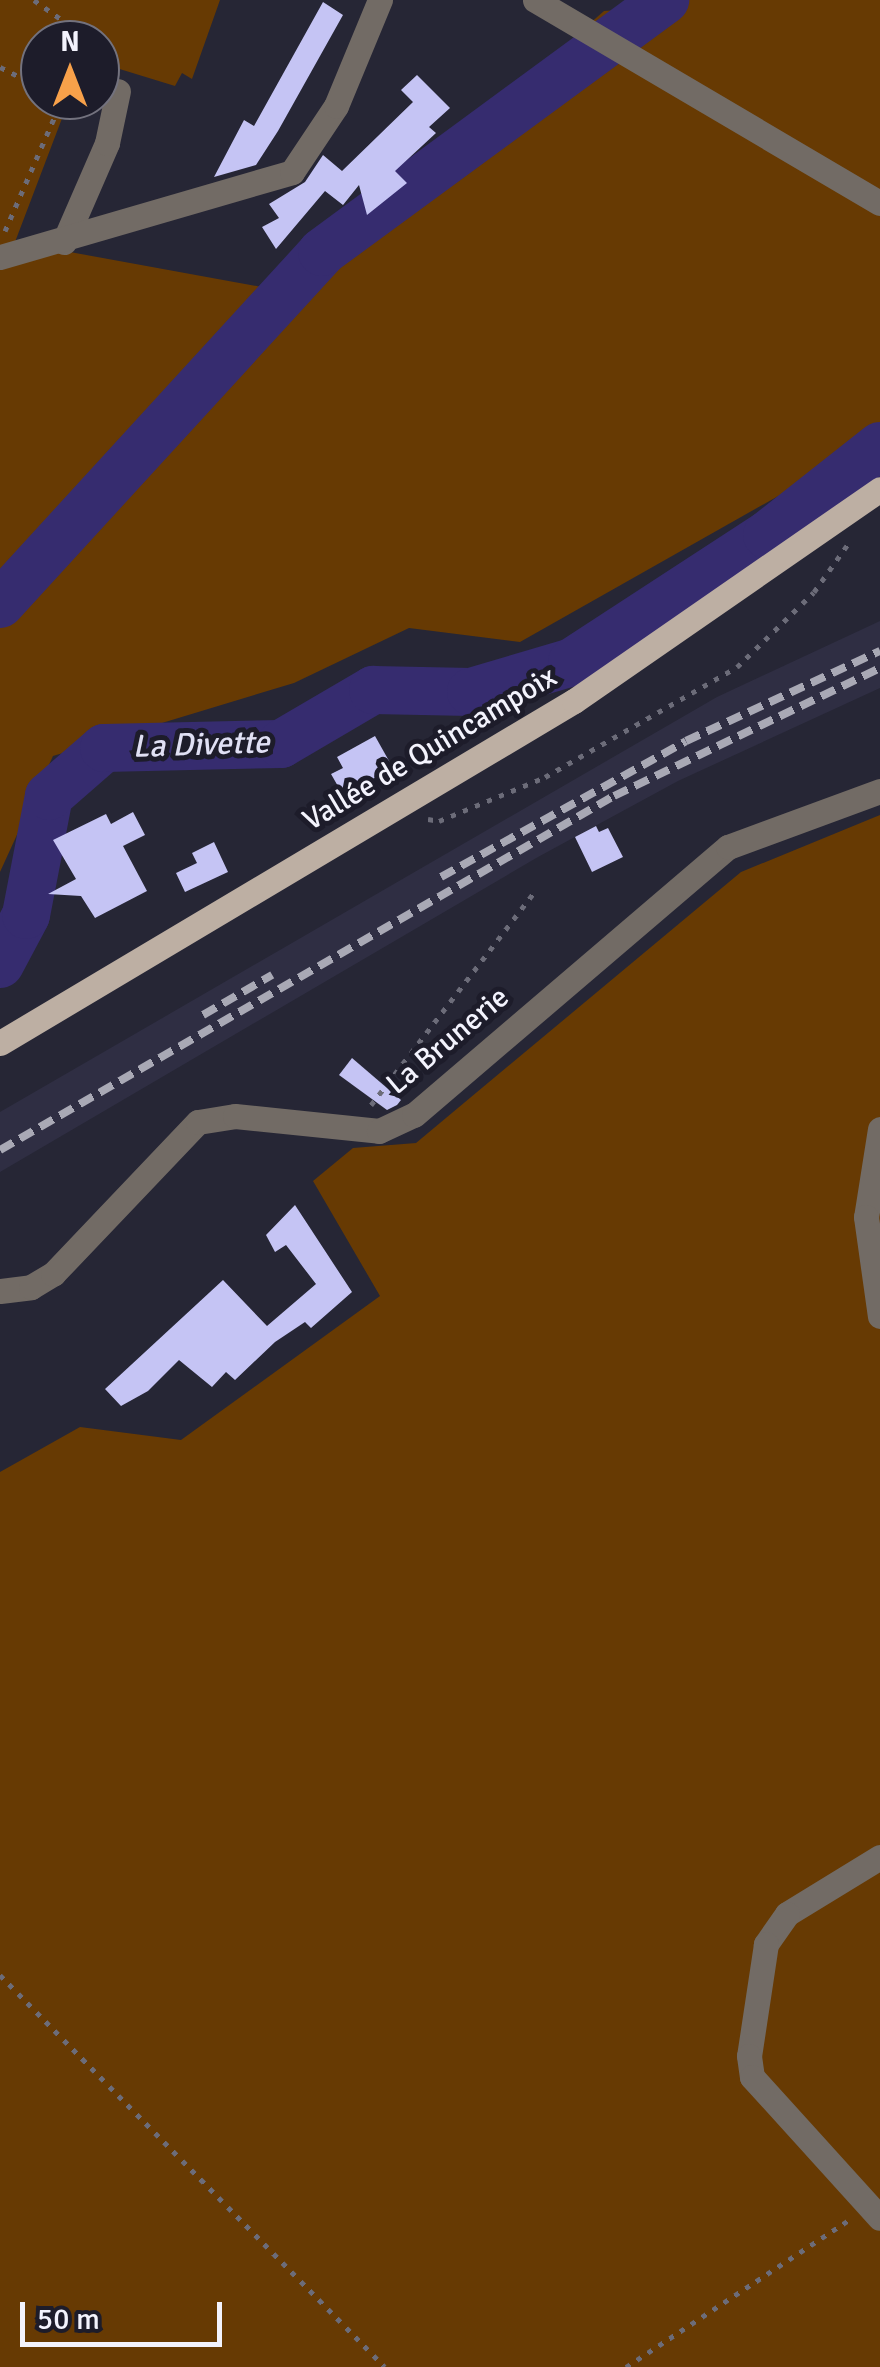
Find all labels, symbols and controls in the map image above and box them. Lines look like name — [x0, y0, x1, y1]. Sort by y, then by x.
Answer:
north arrow — [20, 20, 120, 120]
text: N — [60, 25, 80, 59]
street label: Vallée de Quincampoix — [297, 659, 563, 839]
water label: La Divette — [132, 723, 270, 767]
street label: La Brunerie — [380, 980, 516, 1102]
scale bar — [25, 2282, 228, 2344]
text: 50 m — [37, 2301, 100, 2338]

